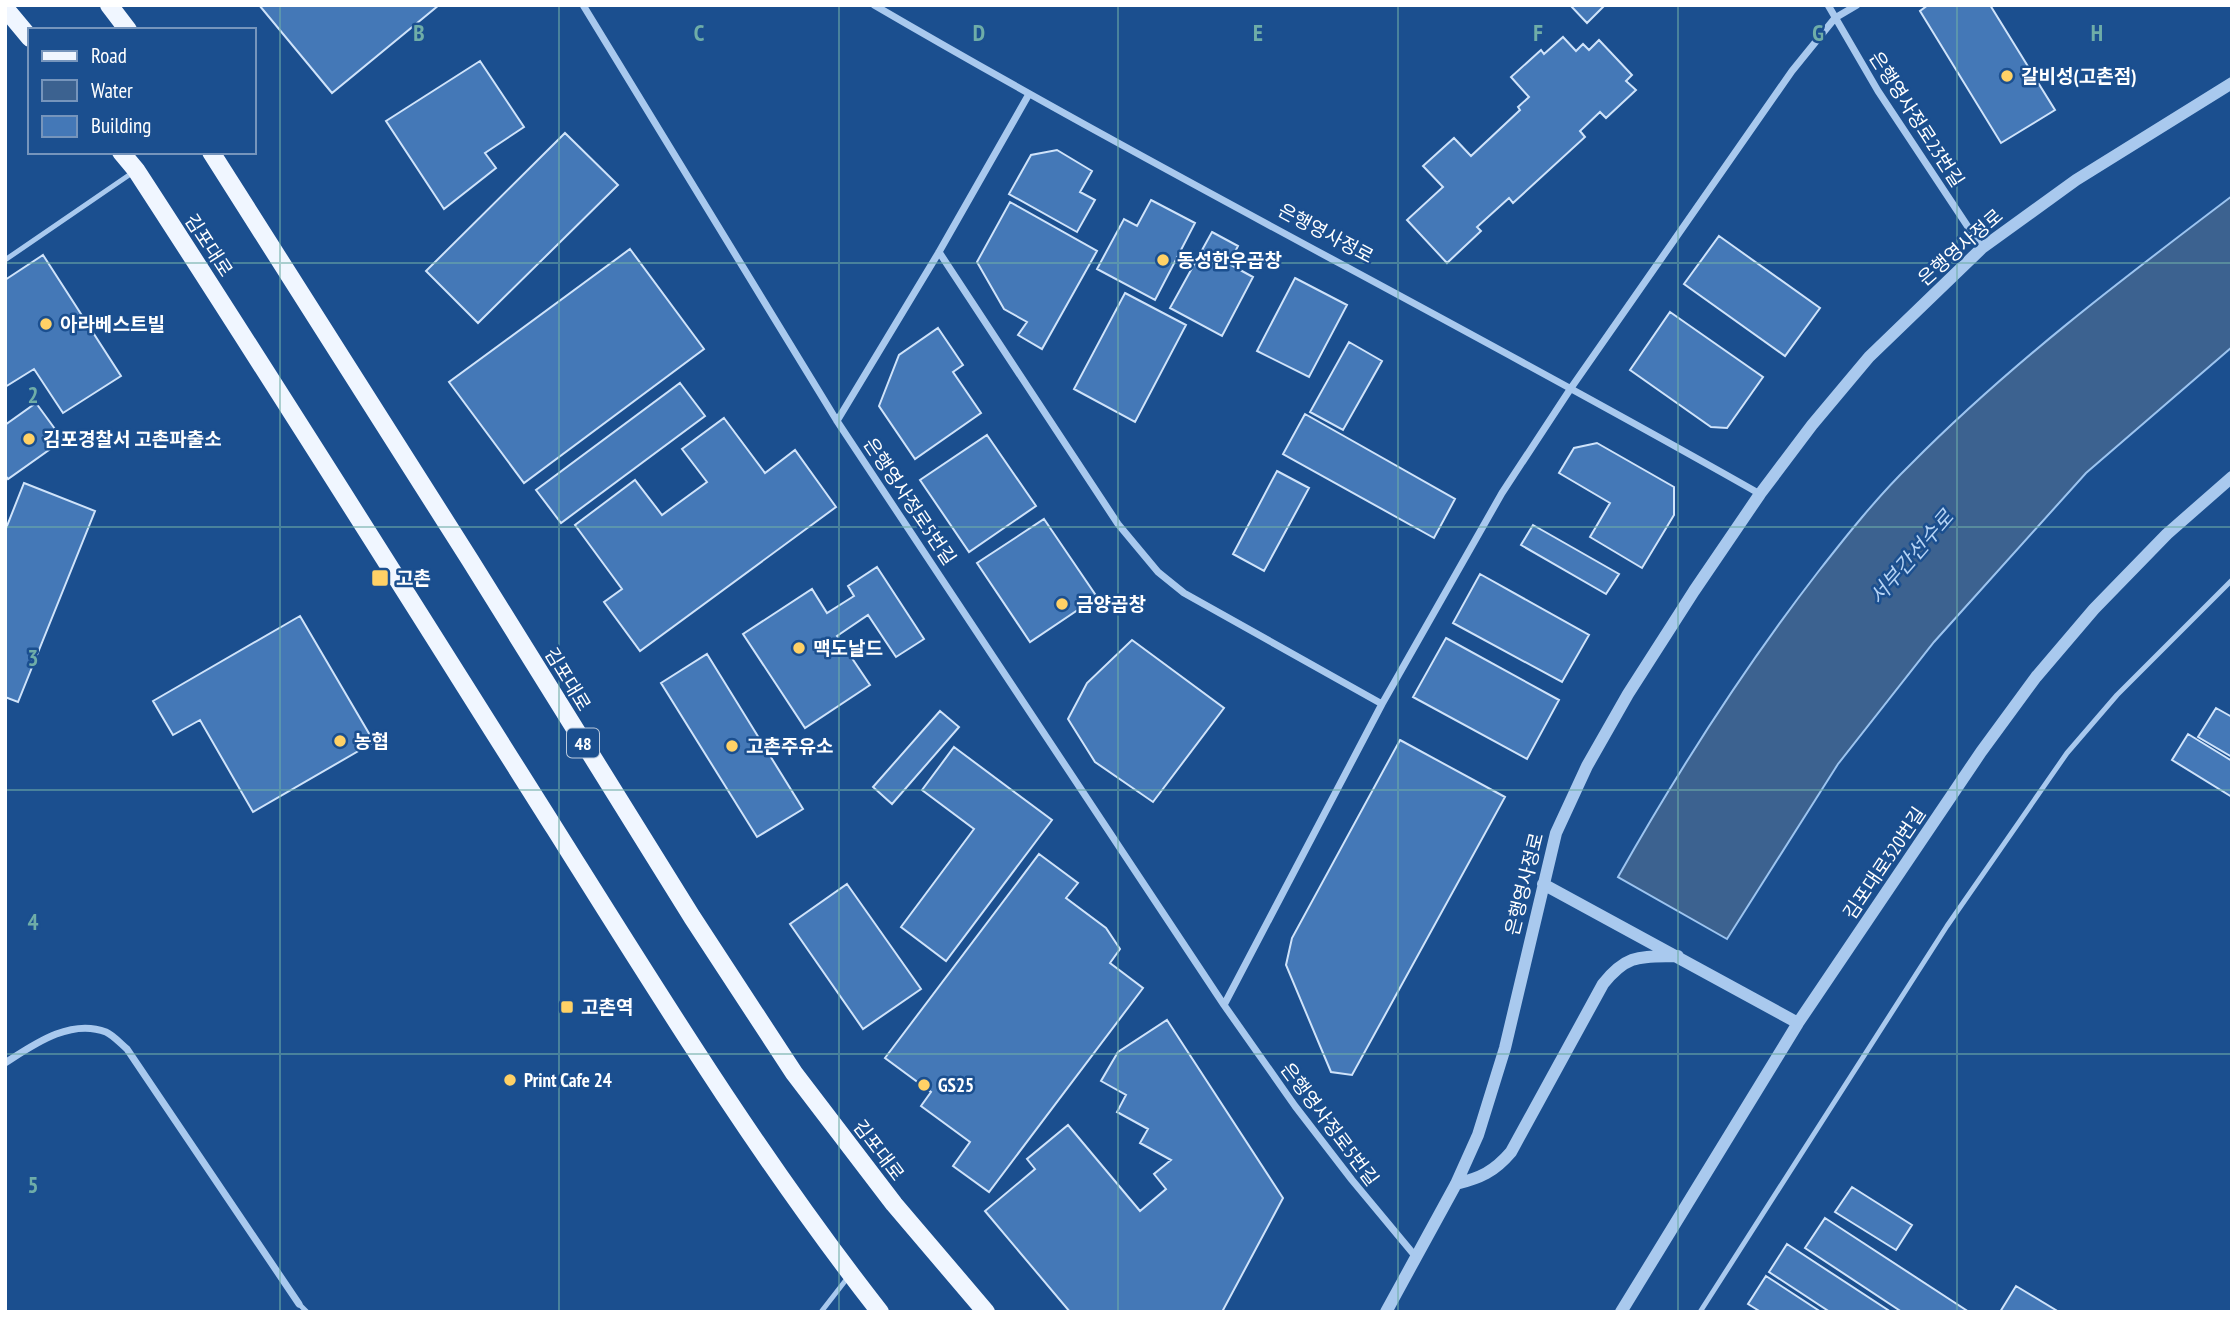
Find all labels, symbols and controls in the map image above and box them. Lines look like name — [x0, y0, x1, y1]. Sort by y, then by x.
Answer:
text: B — [413, 18, 425, 47]
text: C — [694, 18, 705, 47]
text: D — [973, 18, 985, 47]
text: E — [1253, 18, 1263, 47]
text: F — [1533, 18, 1543, 47]
text: G — [1812, 18, 1824, 47]
text: H — [2091, 18, 2103, 47]
legend — [28, 28, 256, 154]
text: Road — [91, 42, 127, 69]
street label: 은행영사정로23번길 — [1864, 47, 1970, 191]
place label: 갈비성(고촌점) — [2021, 64, 2136, 88]
marker: 갈비성(고촌점) — [1999, 68, 2015, 84]
text: Water — [91, 77, 133, 104]
text: Building — [91, 112, 151, 139]
street label: 은행영사정로 — [1274, 198, 1378, 268]
street label: 은행영사정로 — [1913, 204, 2007, 290]
street label: 김포대로 — [180, 209, 238, 281]
place label: 동성한우곱창 — [1177, 248, 1282, 272]
marker: 동성한우곱창 — [1155, 252, 1171, 268]
place label: 아라베스트빌 — [60, 312, 165, 336]
marker: 아라베스트빌 — [38, 316, 54, 332]
text: 2 — [28, 380, 39, 409]
place label: 김포경찰서 고촌파출소 — [43, 427, 222, 451]
marker: 김포경찰서 고촌파출소 — [21, 431, 37, 447]
street label: 은행영사정로5번길 — [859, 433, 961, 569]
water label: 서부간선수로 — [1863, 503, 1960, 610]
place label: 고촌 — [396, 566, 431, 590]
marker: 고촌 — [370, 568, 390, 588]
place label: 금양곱창 — [1076, 592, 1146, 616]
marker: 금양곱창 — [1054, 596, 1070, 612]
place label: 맥도날드 — [813, 636, 883, 660]
marker: 맥도날드 — [791, 640, 807, 656]
text: 3 — [28, 643, 39, 672]
street label: 김포대로 — [540, 643, 596, 715]
road number: 48 — [567, 728, 599, 758]
place label: 농협 — [354, 729, 389, 753]
marker: 농협 — [332, 733, 348, 749]
place label: 고촌주유소 — [746, 734, 833, 758]
marker: 고촌주유소 — [724, 738, 740, 754]
street label: 김포대로320번길 — [1838, 802, 1930, 924]
street label: 은행영사정로 — [1500, 830, 1548, 938]
text: 4 — [28, 907, 39, 936]
place label: 고촌역 — [581, 995, 633, 1019]
marker: 고촌역 — [559, 999, 575, 1015]
street label: 은행영사정로5번길 — [1276, 1058, 1384, 1190]
place label: Print Cafe 24 — [524, 1068, 612, 1092]
marker: Print Cafe 24 — [502, 1072, 518, 1088]
place label: GS25 — [938, 1073, 974, 1097]
marker: GS25 — [916, 1077, 932, 1093]
street label: 김포대로 — [848, 1115, 910, 1185]
text: 5 — [28, 1170, 39, 1199]

